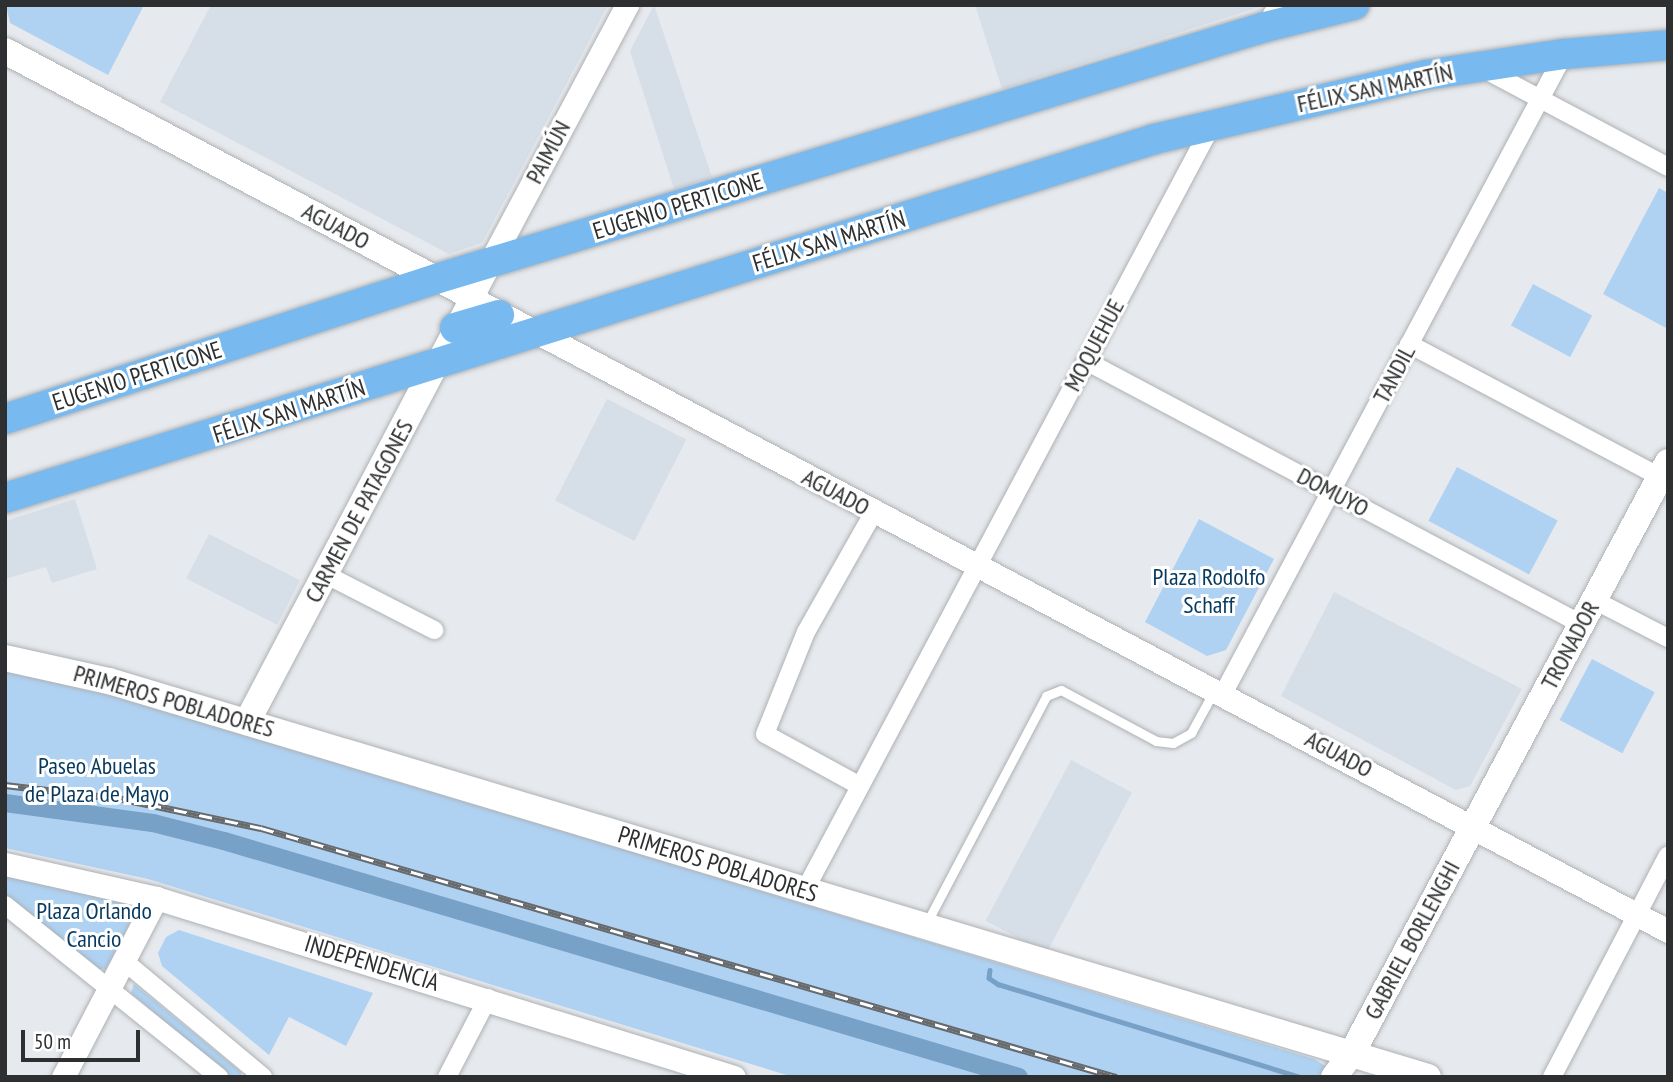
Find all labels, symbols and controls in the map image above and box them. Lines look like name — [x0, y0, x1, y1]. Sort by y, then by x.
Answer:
street label: FÉLIX SAN MARTÍN — [1294, 57, 1456, 119]
street label: PAIMÚN — [520, 116, 576, 188]
street label: EUGENIO PERTICONE — [589, 166, 767, 246]
street label: AGUADO — [297, 196, 375, 256]
street label: FÉLIX SAN MARTÍN — [749, 204, 909, 278]
street label: MOQUEHUE — [1058, 294, 1130, 396]
street label: EUGENIO PERTICONE — [49, 335, 225, 417]
street label: TANDIL — [1367, 340, 1421, 408]
street label: FÉLIX SAN MARTÍN — [209, 373, 369, 449]
street label: CARMEN DE PATAGONES — [299, 415, 419, 607]
street label: DOMUYO — [1292, 461, 1374, 523]
street label: AGUADO — [797, 462, 875, 522]
park label: Plaza Rodolfo Schaff — [1153, 563, 1265, 619]
street label: TRONADOR — [1535, 596, 1605, 694]
street label: PRIMEROS POBLADORES — [70, 659, 278, 743]
street label: AGUADO — [1300, 724, 1378, 784]
park label: Paseo Abuelas de Plaza de Mayo — [25, 752, 169, 808]
street label: PRIMEROS POBLADORES — [615, 820, 821, 908]
street label: GABRIEL BORLENGHI — [1358, 855, 1466, 1025]
park label: Plaza Orlando Cancio — [36, 897, 152, 953]
street label: INDEPENDENCIA — [301, 929, 443, 997]
scale bar — [24, 1016, 144, 1060]
text: 50 m — [34, 1028, 71, 1055]

